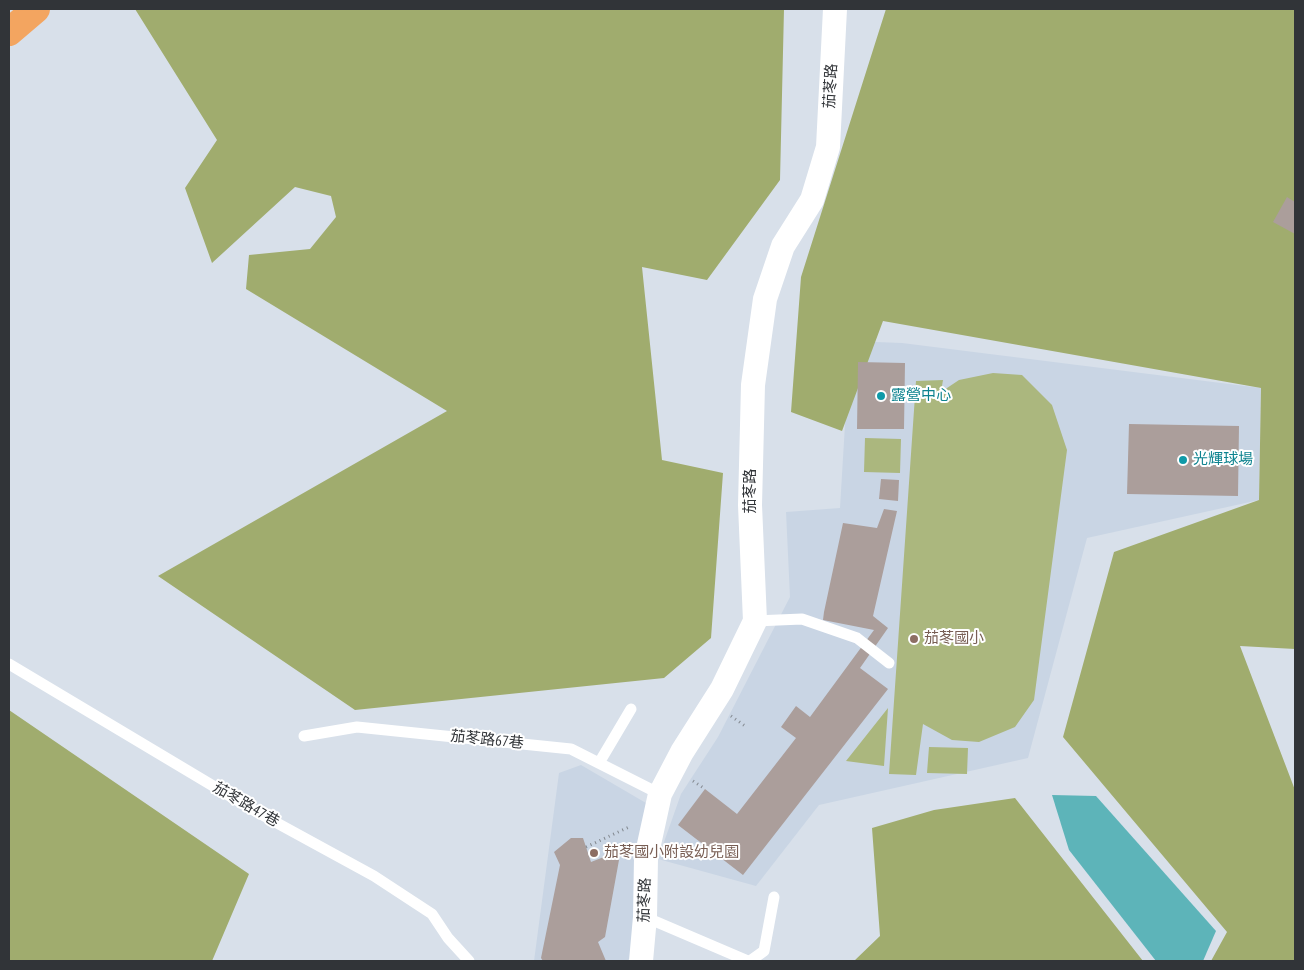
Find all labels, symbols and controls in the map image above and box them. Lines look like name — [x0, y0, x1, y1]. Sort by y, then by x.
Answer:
street label: 茄苳路 — [821, 63, 841, 109]
place label: 露營中心 — [891, 387, 951, 405]
marker: 露營中心 — [875, 390, 887, 402]
place label: 光輝球場 — [1193, 451, 1253, 469]
marker: 光輝球場 — [1177, 454, 1189, 466]
street label: 茄苳路 — [742, 469, 760, 513]
place label: 茄苳國小 — [924, 630, 984, 648]
marker: 茄苳國小 — [908, 633, 920, 645]
street label: 茄苳路67巷 — [450, 727, 524, 753]
street label: 茄苳路47巷 — [210, 779, 282, 831]
place label: 茄苳國小附設幼兒園 — [604, 844, 739, 862]
marker: 茄苳國小附設幼兒園 — [588, 847, 600, 859]
street label: 茄苳路 — [635, 877, 655, 923]

